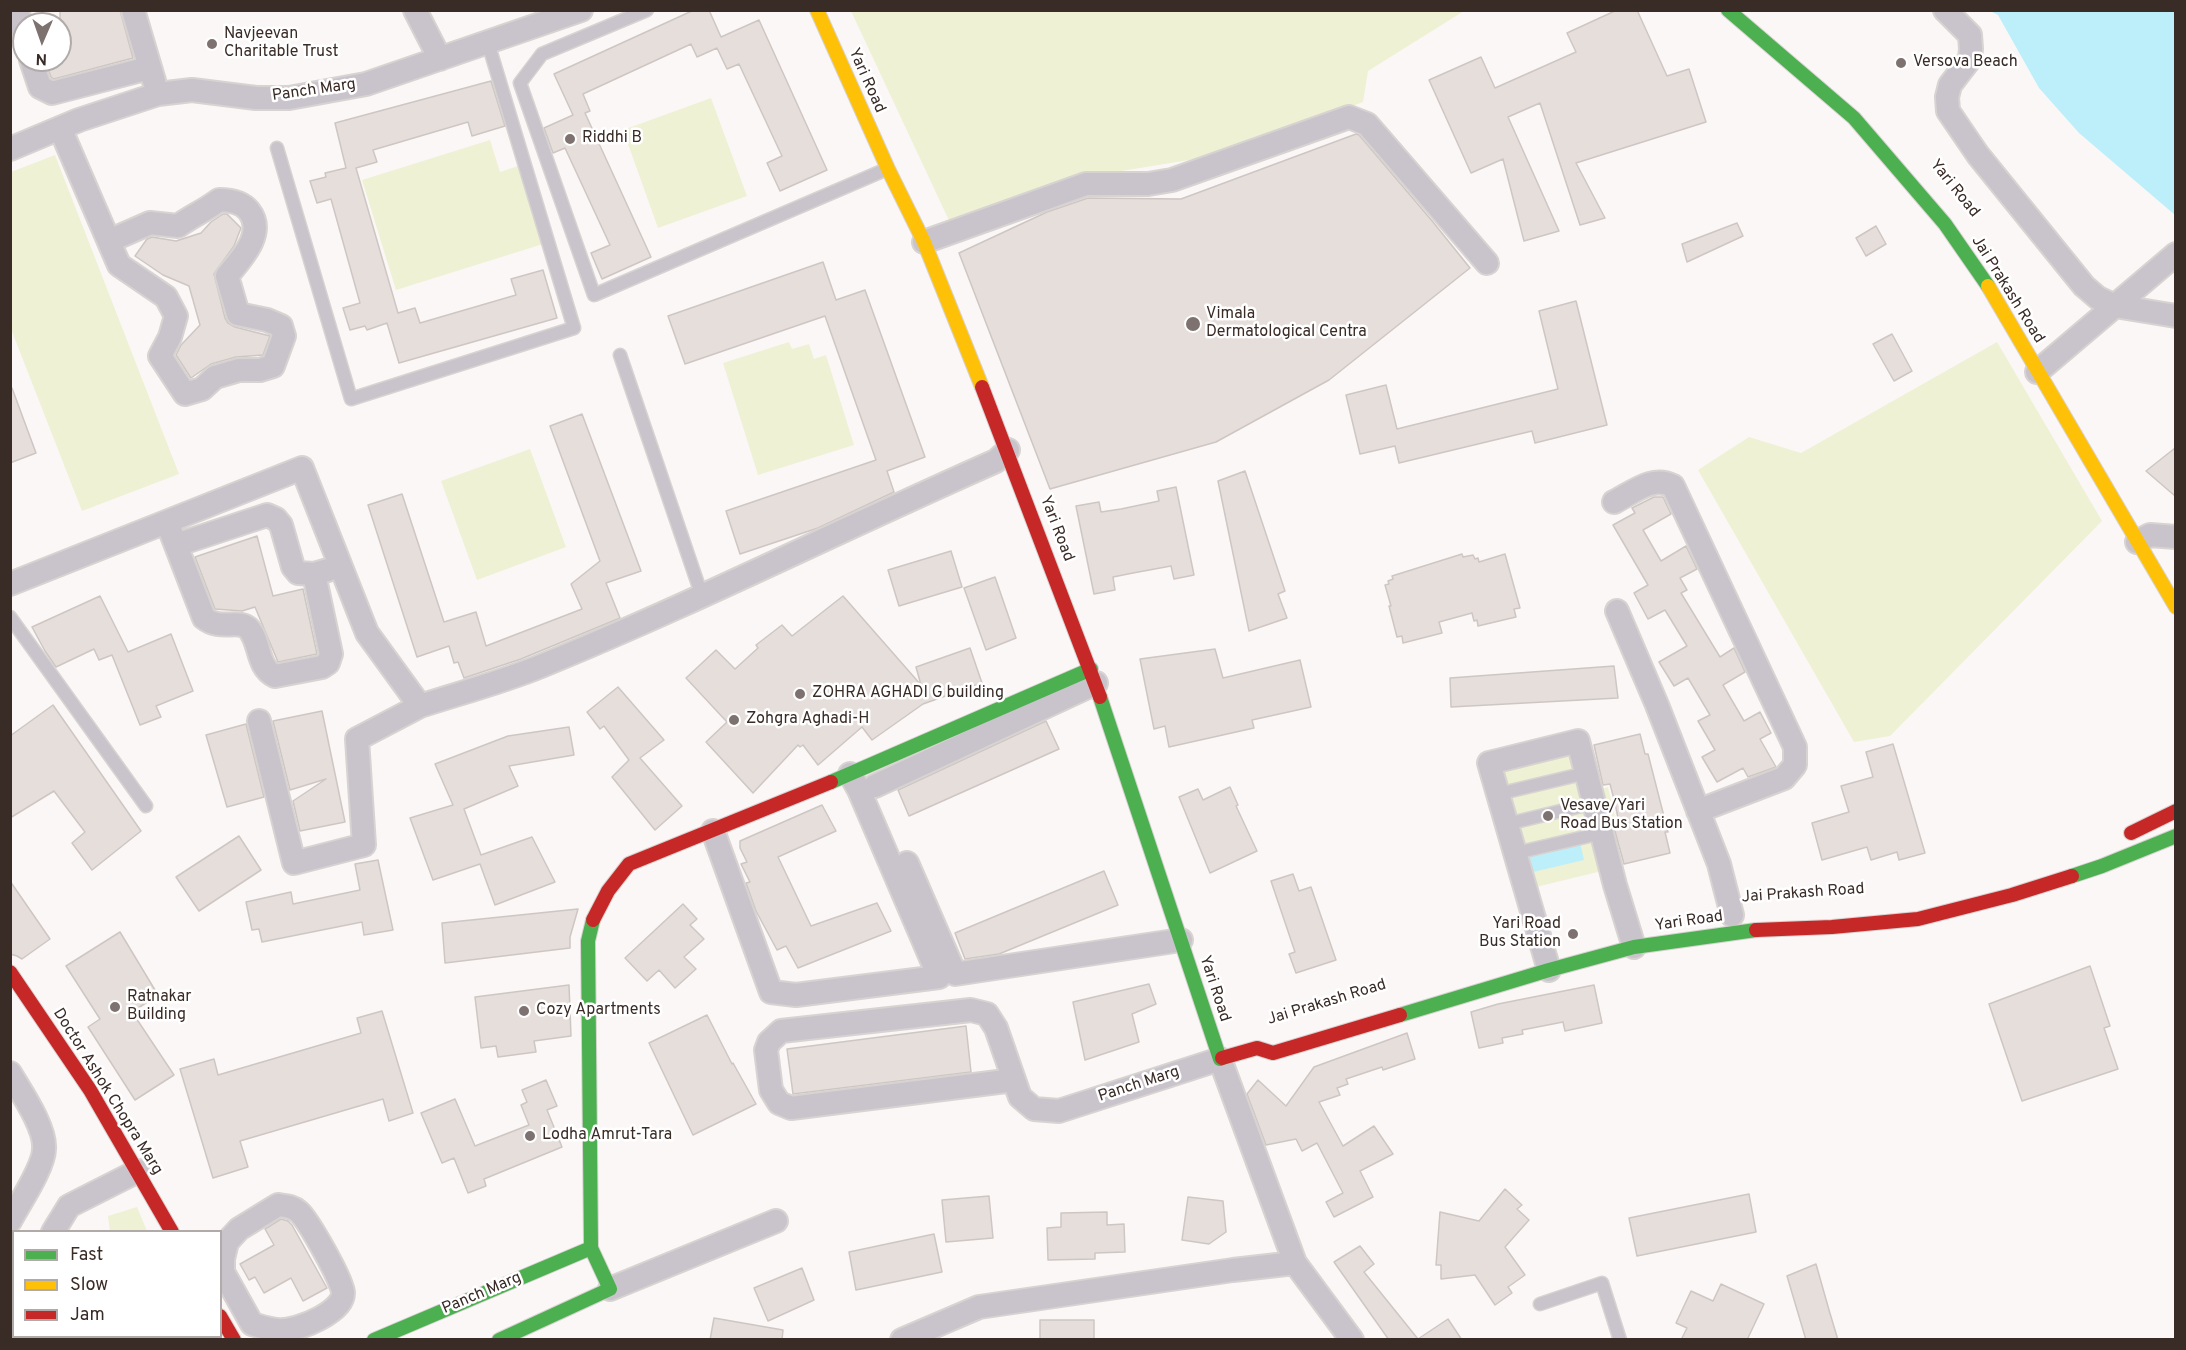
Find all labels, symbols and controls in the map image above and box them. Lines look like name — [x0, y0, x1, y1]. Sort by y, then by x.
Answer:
north arrow — [12, 12, 72, 72]
place label: Navjeevan Charitable Trust — [224, 25, 339, 63]
marker: Navjeevan Charitable Trust — [205, 37, 219, 51]
street label: Yari Road — [843, 46, 889, 116]
text: N — [35, 48, 48, 68]
place label: Versova Beach — [1913, 53, 2018, 73]
marker: Versova Beach — [1894, 56, 1908, 70]
street label: Panch Marg — [271, 76, 357, 106]
place label: Riddhi B — [582, 129, 642, 149]
marker: Riddhi B — [563, 132, 577, 146]
street label: Yari Road — [1925, 156, 1983, 222]
street label: Jai Prakash Road — [1966, 233, 2048, 347]
place label: Vimala Dermatological Centra — [1206, 305, 1367, 343]
marker: Vimala Dermatological Centra — [1184, 315, 1202, 333]
street label: Yari Road — [1035, 493, 1077, 565]
place label: ZOHRA AGHADI G building — [812, 684, 1004, 704]
marker: ZOHRA AGHADI G building — [793, 687, 807, 701]
place label: Zohgra Aghadi-H — [746, 710, 869, 730]
marker: Zohgra Aghadi-H — [727, 713, 741, 727]
place label: Vesave/Yari Road Bus Station — [1560, 797, 1683, 835]
marker: Vesave/Yari Road Bus Station — [1541, 809, 1555, 823]
street label: Jai Prakash Road — [1741, 880, 1865, 908]
street label: Yari Road — [1654, 908, 1724, 936]
place label: Yari Road Bus Station — [1479, 915, 1561, 953]
marker: Yari Road Bus Station — [1566, 927, 1580, 941]
street label: Yari Road — [1194, 953, 1234, 1025]
street label: Jai Prakash Road — [1265, 976, 1389, 1030]
place label: Ratnakar Building — [127, 988, 192, 1026]
marker: Ratnakar Building — [108, 1000, 122, 1014]
place label: Cozy Apartments — [536, 1001, 661, 1021]
marker: Cozy Apartments — [517, 1004, 531, 1018]
street label: Doctor Ashok Chopra Marg — [48, 1005, 166, 1179]
street label: Panch Marg — [1096, 1063, 1182, 1107]
place label: Lodha Amrut-Tara — [542, 1126, 672, 1146]
marker: Lodha Amrut-Tara — [523, 1129, 537, 1143]
legend — [12, 1230, 222, 1338]
text: Fast — [70, 1244, 103, 1267]
street label: Panch Marg — [439, 1269, 525, 1319]
text: Slow — [70, 1274, 108, 1297]
text: Jam — [70, 1304, 105, 1327]

